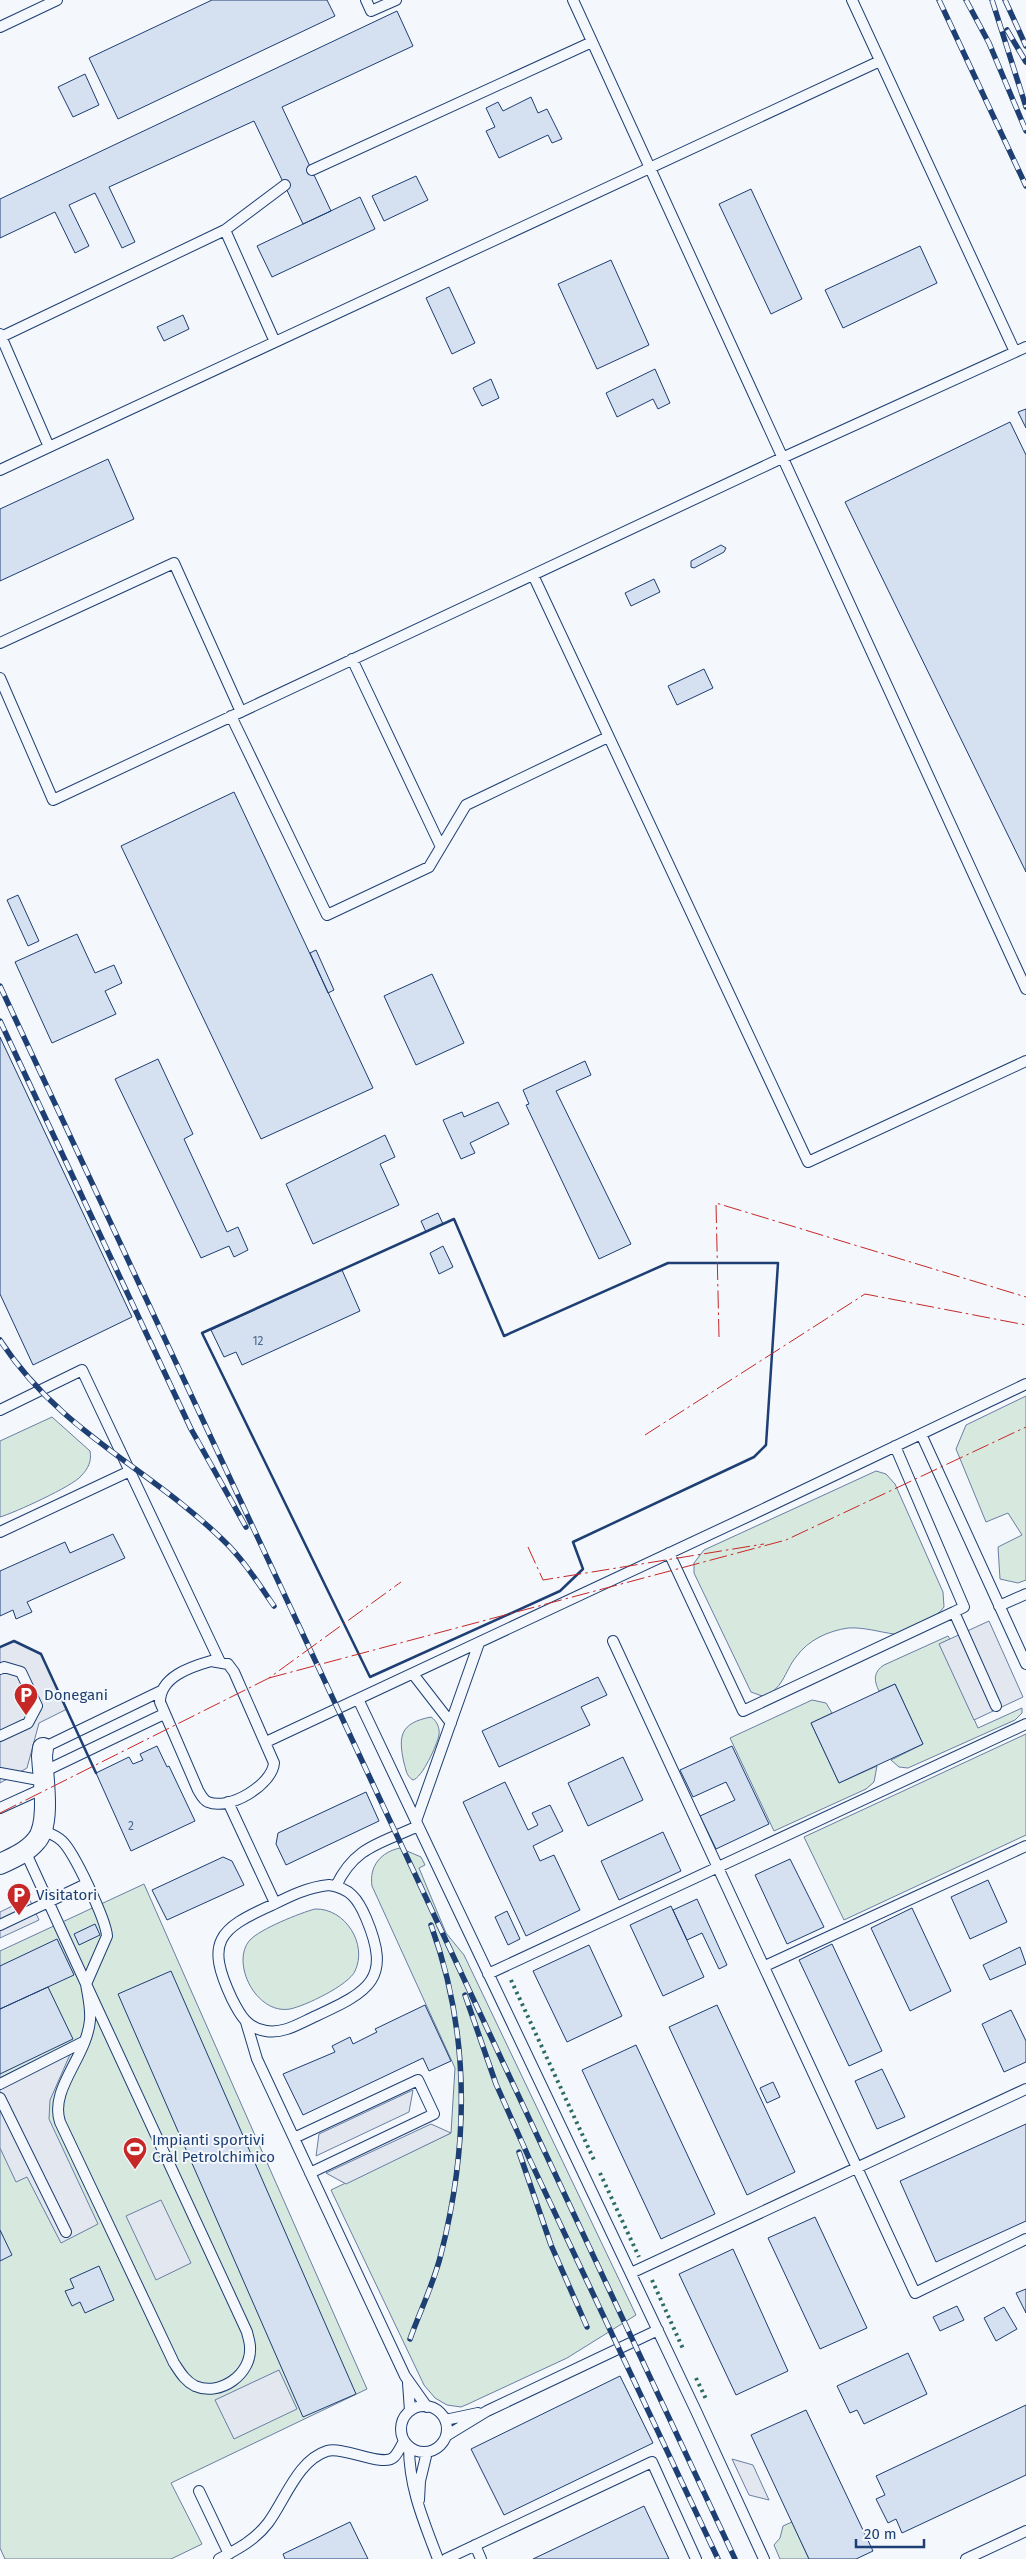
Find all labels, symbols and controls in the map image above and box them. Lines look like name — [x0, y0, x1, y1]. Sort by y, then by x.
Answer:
house number: 12 — [252, 1334, 264, 1348]
parking icon: Donegani — [13, 1682, 39, 1716]
place label: Donegani — [44, 1686, 108, 1704]
house number: 2 — [128, 1819, 134, 1833]
parking icon: Visitatori — [6, 1882, 32, 1916]
place label: Visitatori — [36, 1886, 97, 1904]
place label: Impianti sportivi Cral Petrolchimico — [152, 2131, 275, 2166]
sports icon: Impianti sportivi Cral Petrolchimico — [122, 2136, 148, 2170]
scale bar — [856, 2516, 924, 2548]
text: 20 m — [864, 2525, 897, 2543]

